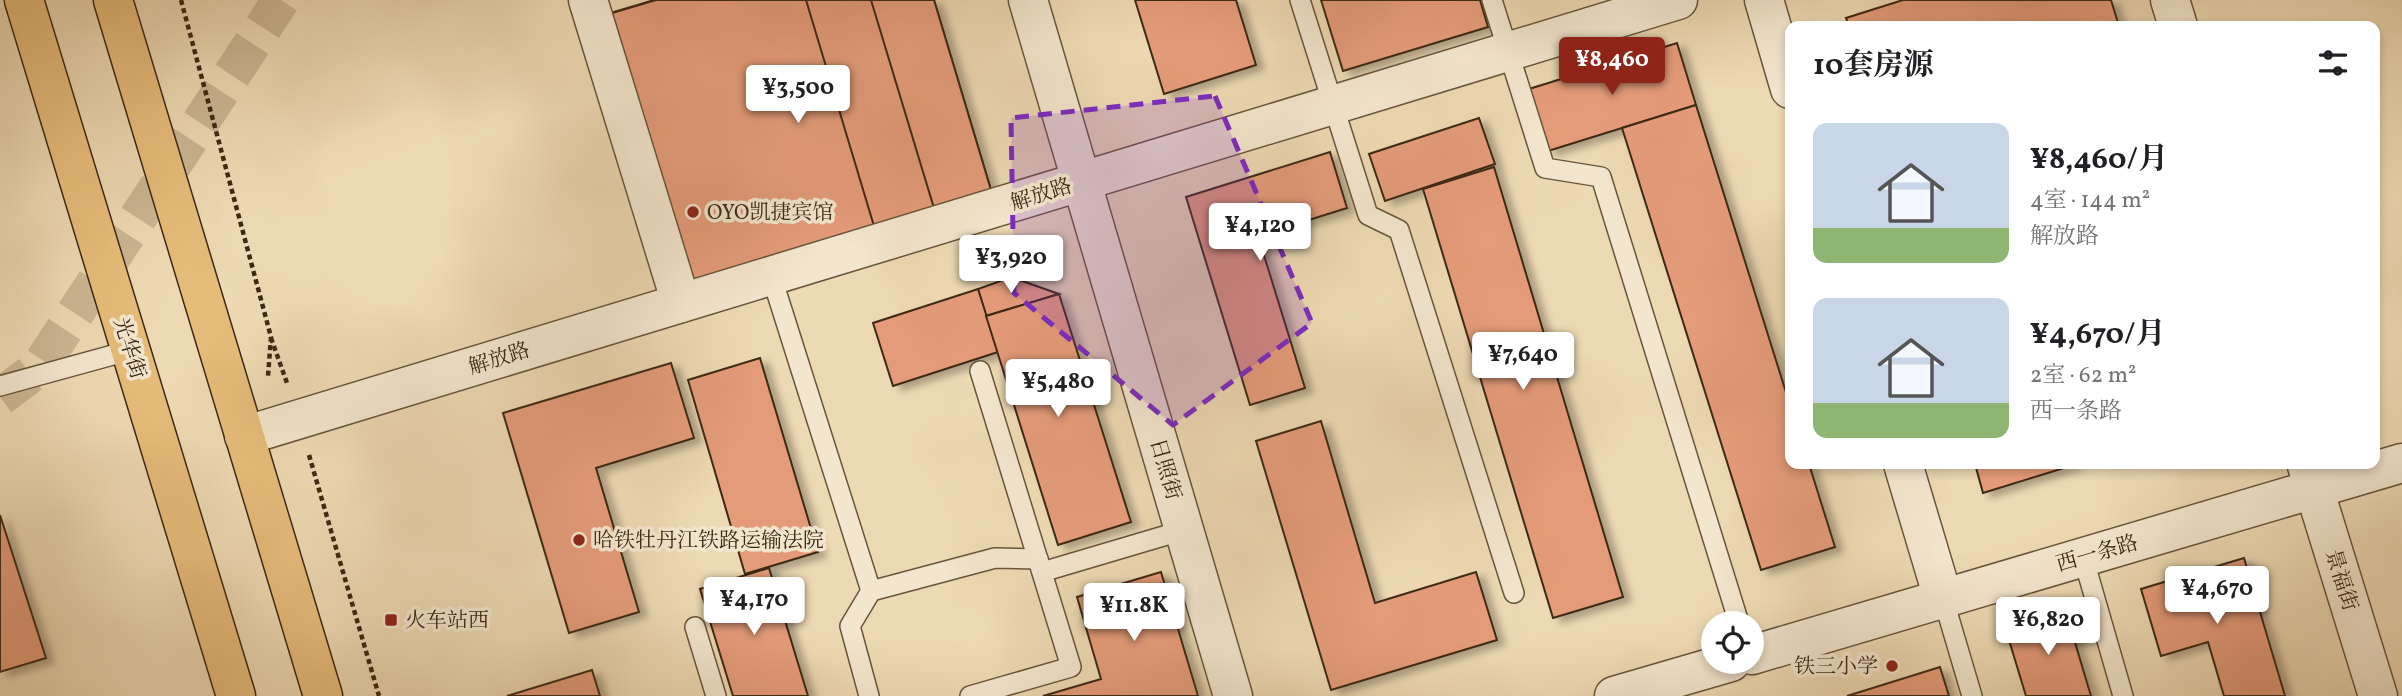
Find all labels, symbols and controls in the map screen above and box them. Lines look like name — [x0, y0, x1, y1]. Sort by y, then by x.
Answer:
pin: ¥8,460 — [1555, 38, 1669, 97]
text: ¥8,460 — [1575, 44, 1649, 76]
icon: filters — [2314, 44, 2352, 82]
text: 10套房源 — [1813, 45, 1934, 87]
pin: ¥3,500 — [741, 66, 855, 125]
text: ¥3,500 — [762, 72, 834, 104]
text: ¥8,460/月 — [2030, 139, 2168, 181]
icon: home — [1869, 151, 1953, 235]
street label: 解放路 — [1007, 172, 1076, 219]
text: 4室 · 144 m² — [2030, 185, 2150, 217]
place label: OYO凯捷宾馆 — [707, 199, 833, 228]
marker: OYO凯捷宾馆 — [685, 204, 701, 220]
pin: ¥4,120 — [1203, 204, 1317, 263]
text: ¥4,120 — [1225, 210, 1295, 242]
text: 解放路 — [2030, 221, 2099, 253]
pin: ¥3,920 — [954, 236, 1068, 295]
text: ¥3,920 — [975, 242, 1047, 274]
street label: 光华街 — [105, 314, 152, 383]
text: ¥4,670/月 — [2030, 314, 2166, 356]
icon: home — [1869, 326, 1953, 410]
pin: ¥7,640 — [1466, 332, 1580, 392]
street label: 解放路 — [465, 336, 534, 383]
text: ¥7,640 — [1488, 339, 1558, 371]
pin: ¥5,480 — [1001, 360, 1115, 419]
text: 2室 · 62 m² — [2030, 360, 2137, 392]
text: ¥5,480 — [1022, 366, 1094, 398]
text: 西一条路 — [2030, 396, 2122, 428]
street label: 日照街 — [1142, 435, 1187, 504]
place label: 哈铁牡丹江铁路运输法院 — [593, 527, 824, 556]
street label: 西一条路 — [2053, 529, 2142, 580]
marker: 哈铁牡丹江铁路运输法院 — [571, 532, 587, 548]
street label: 景福街 — [2317, 546, 2364, 615]
pin: ¥4,670 — [2160, 566, 2274, 626]
text: ¥4,670 — [2181, 573, 2253, 605]
pin: ¥4,170 — [697, 578, 811, 637]
text: ¥4,170 — [720, 584, 788, 616]
pin: ¥11.8K — [1077, 584, 1191, 643]
text: ¥11.8K — [1100, 590, 1168, 622]
pin: ¥6,820 — [1991, 598, 2105, 657]
text: ¥6,820 — [2012, 604, 2084, 636]
place label: 火车站西 — [405, 607, 489, 636]
map controls — [1701, 611, 1764, 674]
button: locate — [1701, 611, 1764, 674]
marker: 火车站西 — [383, 612, 399, 628]
place label: 铁三小学 — [1794, 653, 1878, 682]
marker: 铁三小学 — [1884, 658, 1900, 674]

